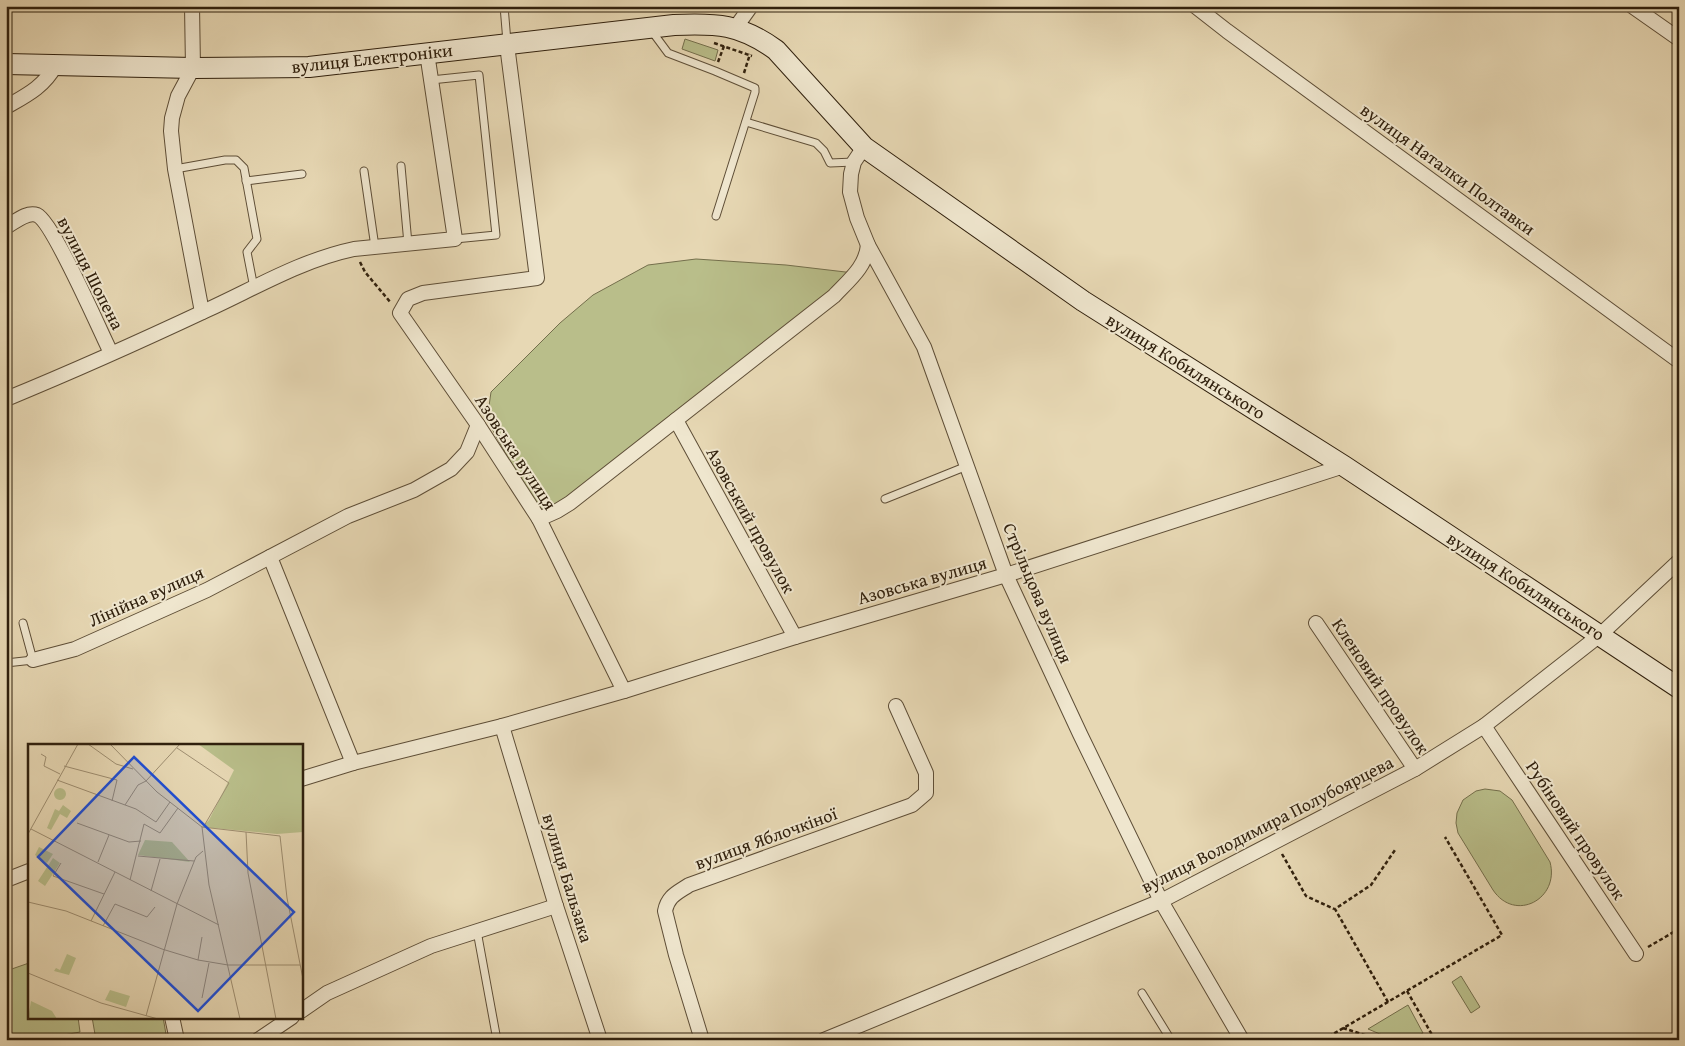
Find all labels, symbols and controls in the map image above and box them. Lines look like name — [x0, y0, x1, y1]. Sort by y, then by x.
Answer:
street label: вулиця Електроніки — [290, 36, 454, 80]
street label: вулиця Наталки Полтавки — [1355, 96, 1541, 242]
street label: вулиця Шопена — [51, 212, 131, 335]
street label: вулиця Кобилянського — [1101, 306, 1271, 426]
street label: Азовська вулиця — [468, 389, 564, 515]
street label: Азовський провулок — [700, 442, 803, 599]
street label: Стрільцова вулиця — [996, 519, 1080, 667]
street label: вулиця Кобилянського — [1442, 525, 1610, 647]
street label: Азовська вулиця — [854, 549, 990, 611]
street label: Лінійна вулиця — [84, 559, 208, 633]
street label: Кленовий провулок — [1325, 613, 1437, 760]
inset map — [28, 744, 302, 1018]
street label: вулиця Володимира Полубоярцева — [1136, 748, 1398, 900]
street label: Рубіновий провулок — [1519, 755, 1633, 905]
street label: вулиця Яблочкіної — [691, 799, 842, 876]
street label: вулиця Бальзака — [536, 810, 601, 946]

